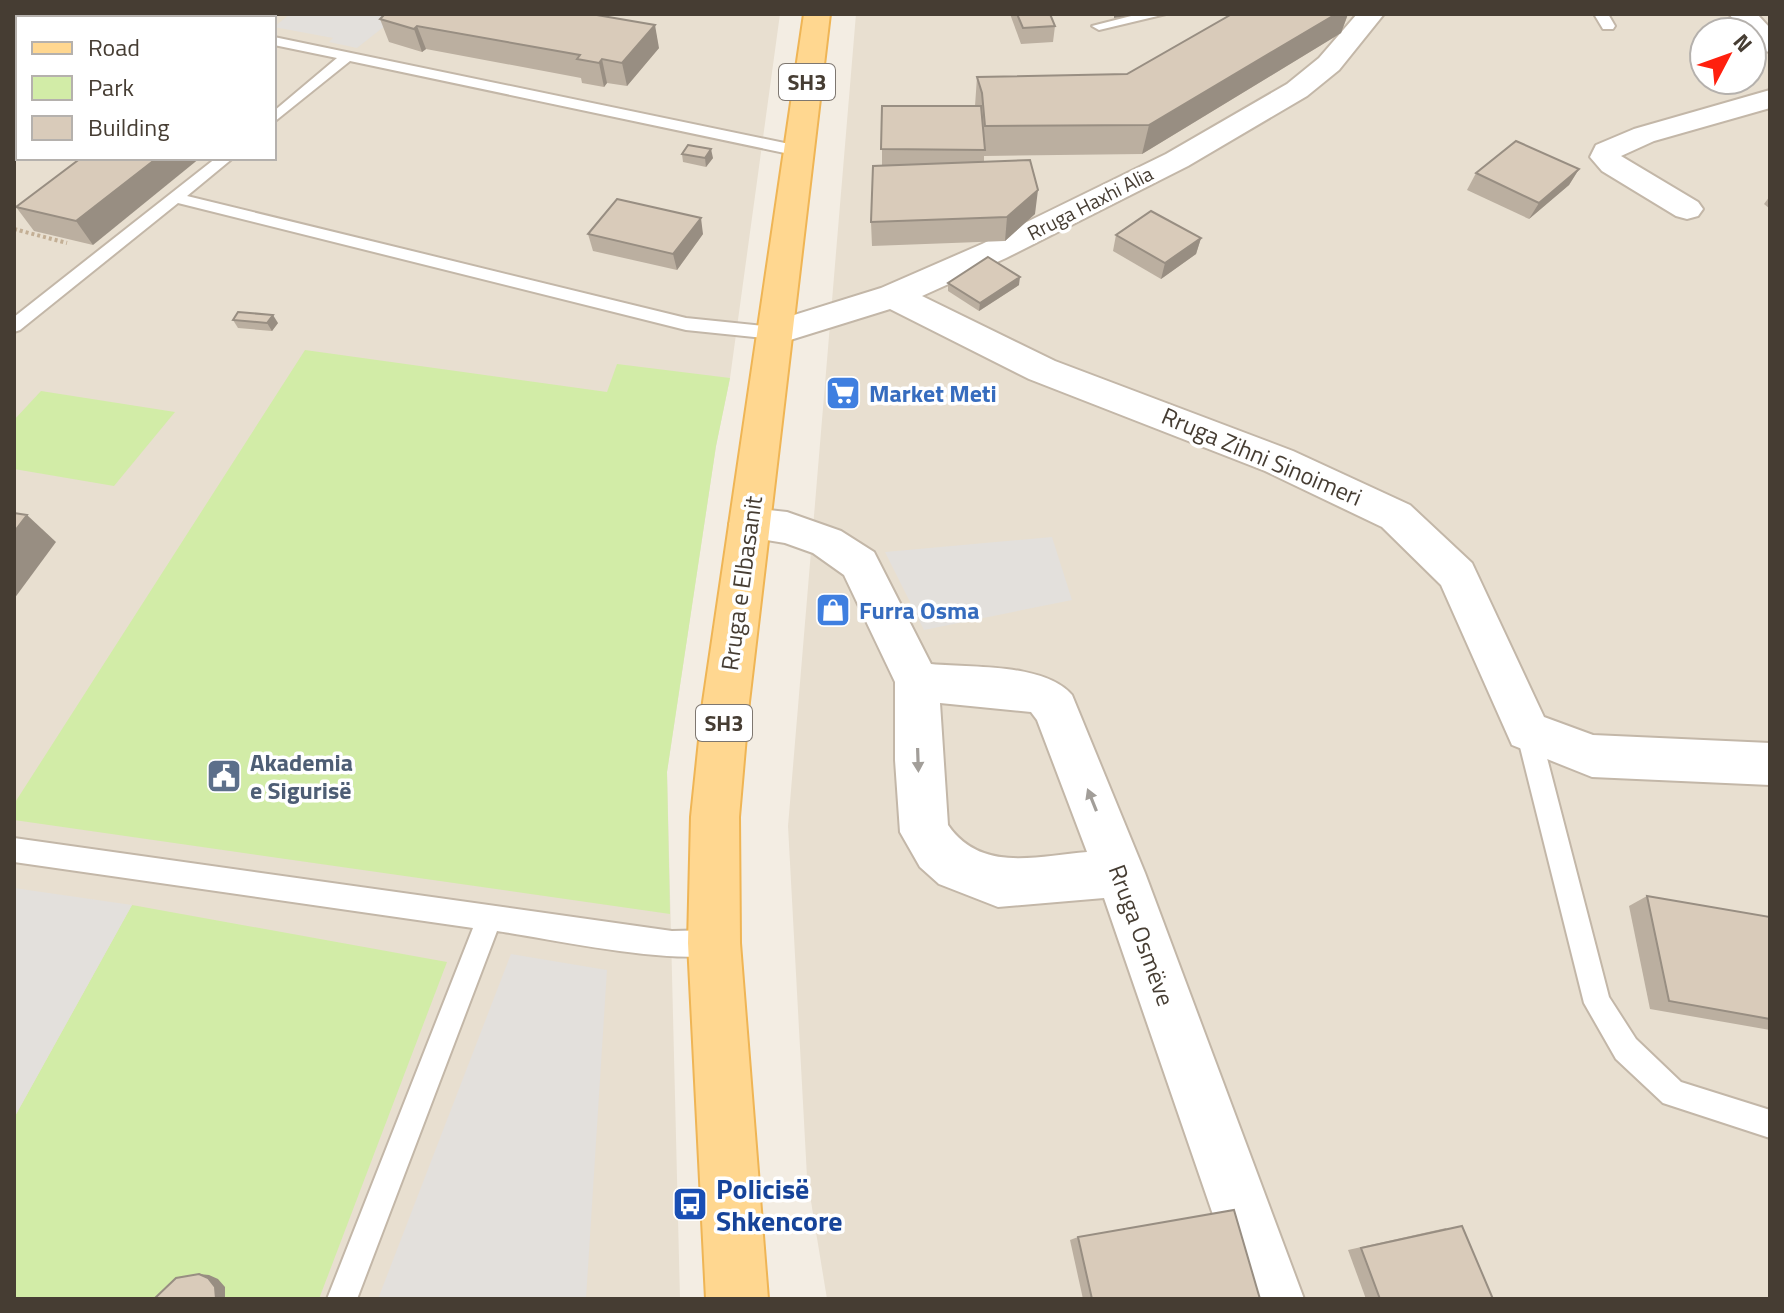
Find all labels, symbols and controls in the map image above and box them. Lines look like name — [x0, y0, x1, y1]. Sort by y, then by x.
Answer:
legend — [16, 16, 276, 160]
north arrow — [1688, 16, 1768, 96]
text: N — [1725, 26, 1761, 60]
text: Road — [88, 29, 140, 65]
road number: SH3 — [779, 64, 835, 100]
text: Park — [88, 69, 134, 105]
text: Building — [88, 109, 170, 145]
street label: Rruga Haxhi Alia — [1022, 158, 1158, 248]
supermarket icon: Market Meti — [824, 374, 862, 412]
place label: Market Meti — [869, 375, 997, 411]
street label: Rruga Zihni Sinoimeri — [1156, 397, 1368, 515]
street label: Rruga e Elbasanit — [711, 493, 771, 673]
shop icon: Furra Osma — [814, 591, 852, 629]
place label: Furra Osma — [859, 592, 979, 628]
road number: SH3 — [696, 705, 752, 741]
place label: Akademia e Sigurisë — [250, 744, 353, 808]
one-way arrow — [912, 748, 925, 773]
public building icon: Akademia e Sigurisë — [205, 757, 243, 795]
one-way arrow — [1085, 788, 1098, 812]
street label: Rruga Osmëve — [1100, 859, 1184, 1011]
place label: Policisë Shkencore — [716, 1167, 843, 1242]
bus stop icon: Policisë Shkencore — [671, 1185, 709, 1223]

